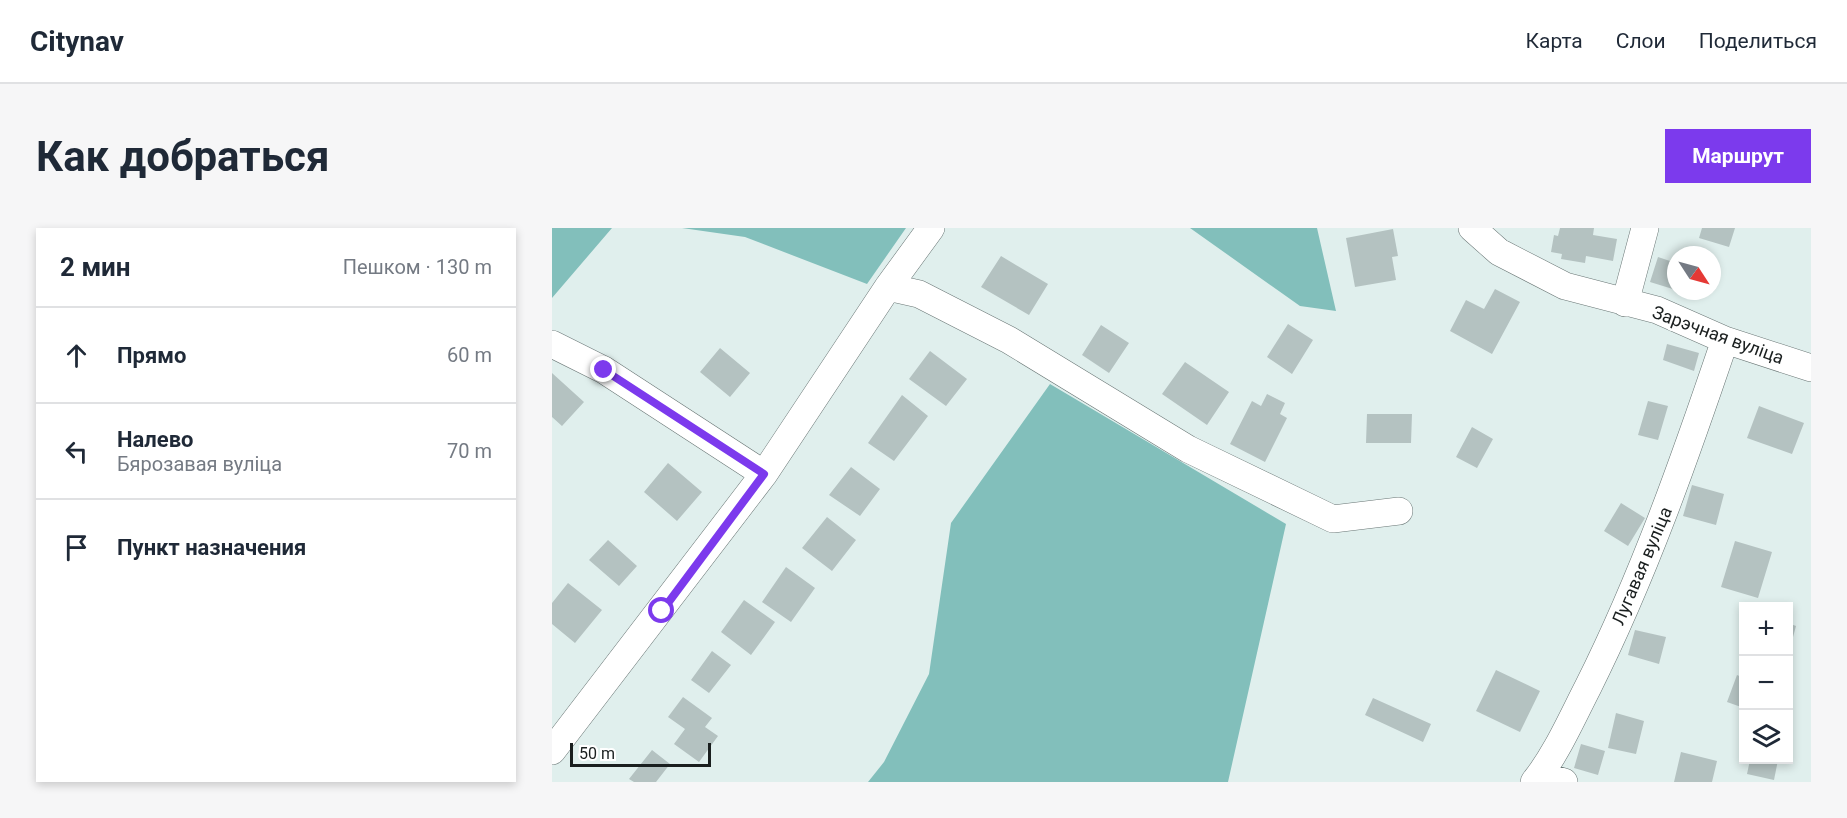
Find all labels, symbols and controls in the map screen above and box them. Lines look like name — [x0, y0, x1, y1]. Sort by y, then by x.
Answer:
text: Citynav — [30, 25, 124, 58]
text: Карта — [1526, 29, 1583, 53]
text: Слои — [1616, 29, 1666, 53]
text: Поделиться — [1699, 29, 1817, 53]
button: Маршрут — [1665, 129, 1811, 183]
text: Как добраться — [36, 132, 330, 181]
north arrow — [1667, 246, 1721, 300]
text: 2 мин — [60, 252, 131, 282]
text: Пешком · 130 m — [343, 255, 492, 279]
street label: Зарэчная вуліца — [1650, 301, 1787, 368]
icon: ahead — [60, 339, 93, 372]
text: Прямо — [117, 343, 186, 368]
text: 60 m — [447, 343, 492, 367]
route end — [590, 356, 616, 382]
text: Налево — [117, 427, 194, 452]
icon: left — [60, 435, 93, 468]
text: 70 m — [447, 439, 492, 463]
text: Бярозавая вуліца — [117, 452, 282, 476]
street label: Лугавая вуліца — [1607, 503, 1676, 628]
icon: arrive — [60, 531, 93, 564]
text: Пункт назначения — [117, 535, 306, 560]
route start — [648, 597, 674, 623]
map controls — [1739, 602, 1793, 764]
button: + — [1739, 602, 1793, 656]
button: − — [1739, 656, 1793, 710]
button: layers — [1739, 710, 1793, 764]
scale bar — [570, 740, 711, 768]
text: 50 m — [579, 744, 615, 763]

